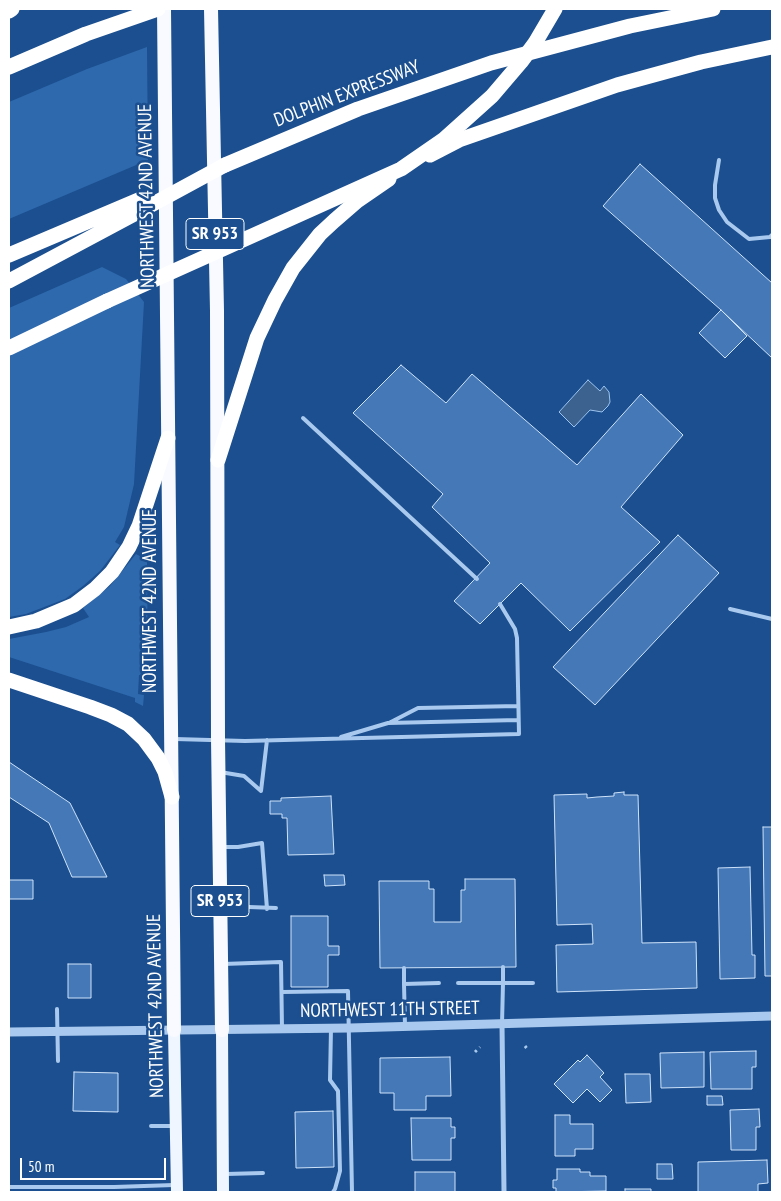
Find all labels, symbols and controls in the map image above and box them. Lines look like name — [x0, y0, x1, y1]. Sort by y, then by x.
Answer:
street label: DOLPHIN EXPRESSWAY — [271, 56, 423, 132]
street label: NORTHWEST 42ND AVENUE — [134, 104, 160, 288]
road number: SR 953 — [186, 218, 244, 250]
street label: NORTHWEST 42ND AVENUE — [140, 509, 162, 693]
road number: SR 953 — [191, 886, 249, 916]
street label: NORTHWEST 42ND AVENUE — [143, 914, 169, 1098]
street label: NORTHWEST 11TH STREET — [300, 997, 480, 1023]
scale bar — [22, 1148, 169, 1180]
text: 50 m — [28, 1157, 54, 1176]

